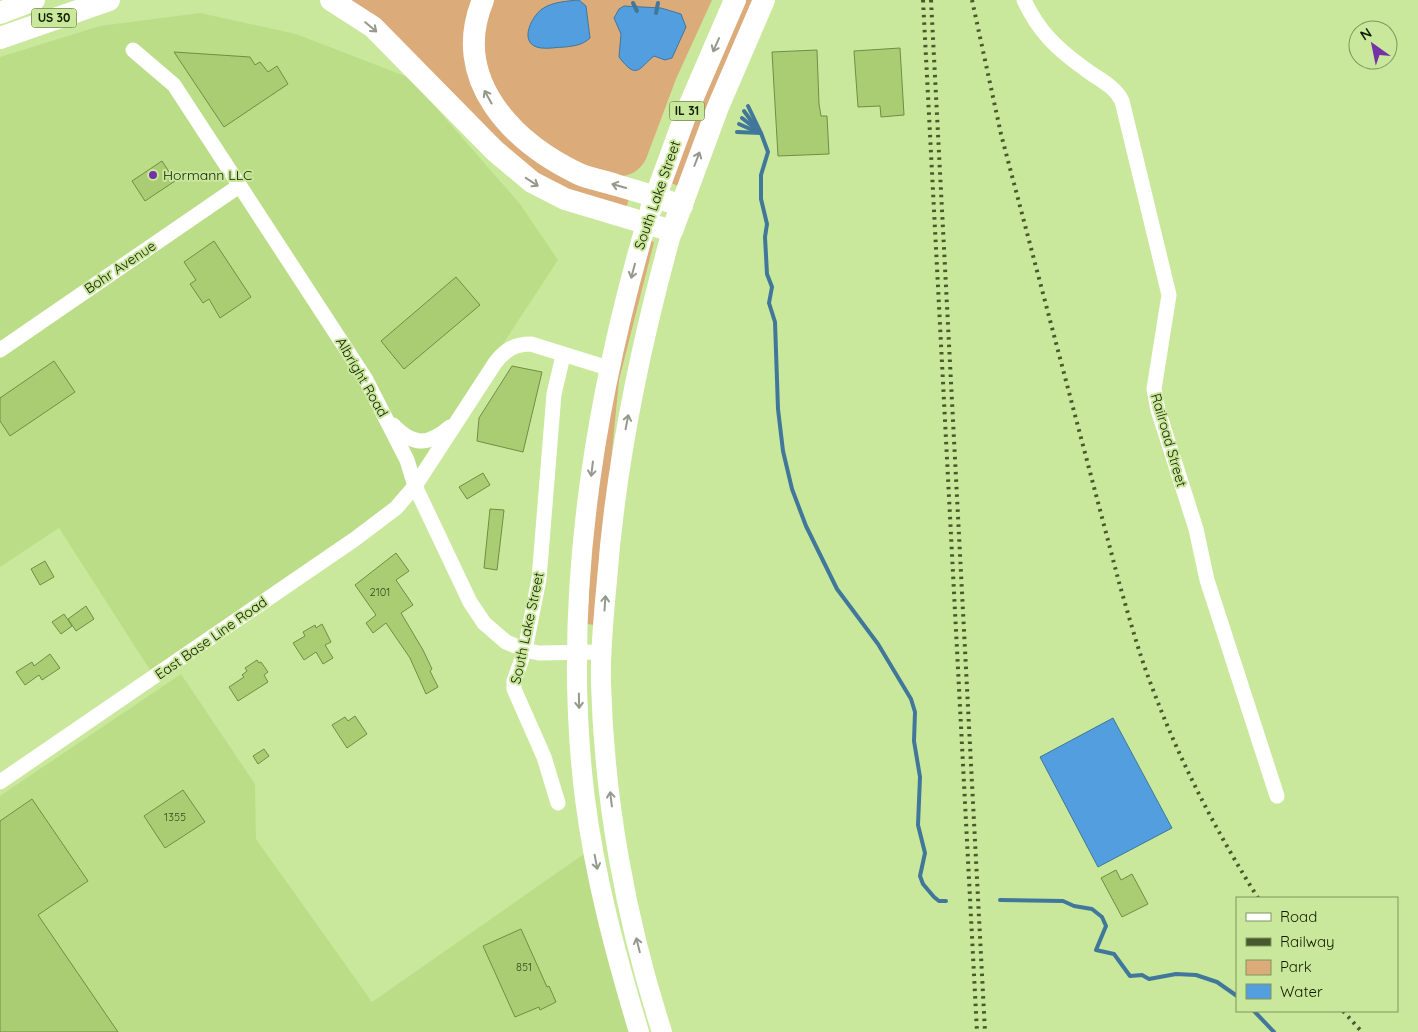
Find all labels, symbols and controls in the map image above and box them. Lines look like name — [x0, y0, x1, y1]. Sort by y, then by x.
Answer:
road number: US 30 — [32, 8, 76, 28]
north arrow — [1348, 20, 1398, 70]
one-way arrow — [365, 21, 378, 32]
text: N — [1357, 24, 1375, 44]
one-way arrow — [710, 37, 720, 52]
one-way arrow — [483, 89, 493, 104]
road number: IL 31 — [670, 102, 704, 120]
street label: South Lake Street — [630, 138, 684, 252]
one-way arrow — [694, 152, 703, 167]
place label: Hormann LLC — [163, 166, 252, 184]
marker: Hormann LLC — [147, 169, 159, 181]
one-way arrow — [525, 177, 539, 187]
one-way arrow — [611, 180, 627, 190]
street label: Bohr Avenue — [81, 236, 159, 298]
one-way arrow — [627, 263, 637, 279]
street label: Albright Road — [332, 334, 392, 420]
street label: Railroad Street — [1147, 391, 1191, 489]
one-way arrow — [623, 415, 632, 431]
one-way arrow — [586, 461, 596, 477]
street label: South Lake Street — [506, 570, 548, 686]
house number: 2101 — [370, 585, 390, 599]
street label: East Base Line Road — [152, 593, 270, 683]
one-way arrow — [600, 595, 610, 611]
one-way arrow — [575, 693, 584, 709]
one-way arrow — [606, 791, 616, 807]
house number: 1355 — [164, 810, 186, 824]
one-way arrow — [592, 854, 602, 870]
legend — [1236, 897, 1398, 1012]
text: Road — [1280, 907, 1317, 926]
text: Railway — [1280, 932, 1335, 951]
one-way arrow — [633, 937, 642, 953]
text: Park — [1280, 957, 1312, 976]
house number: 851 — [516, 960, 532, 974]
text: Water — [1280, 982, 1323, 1001]

